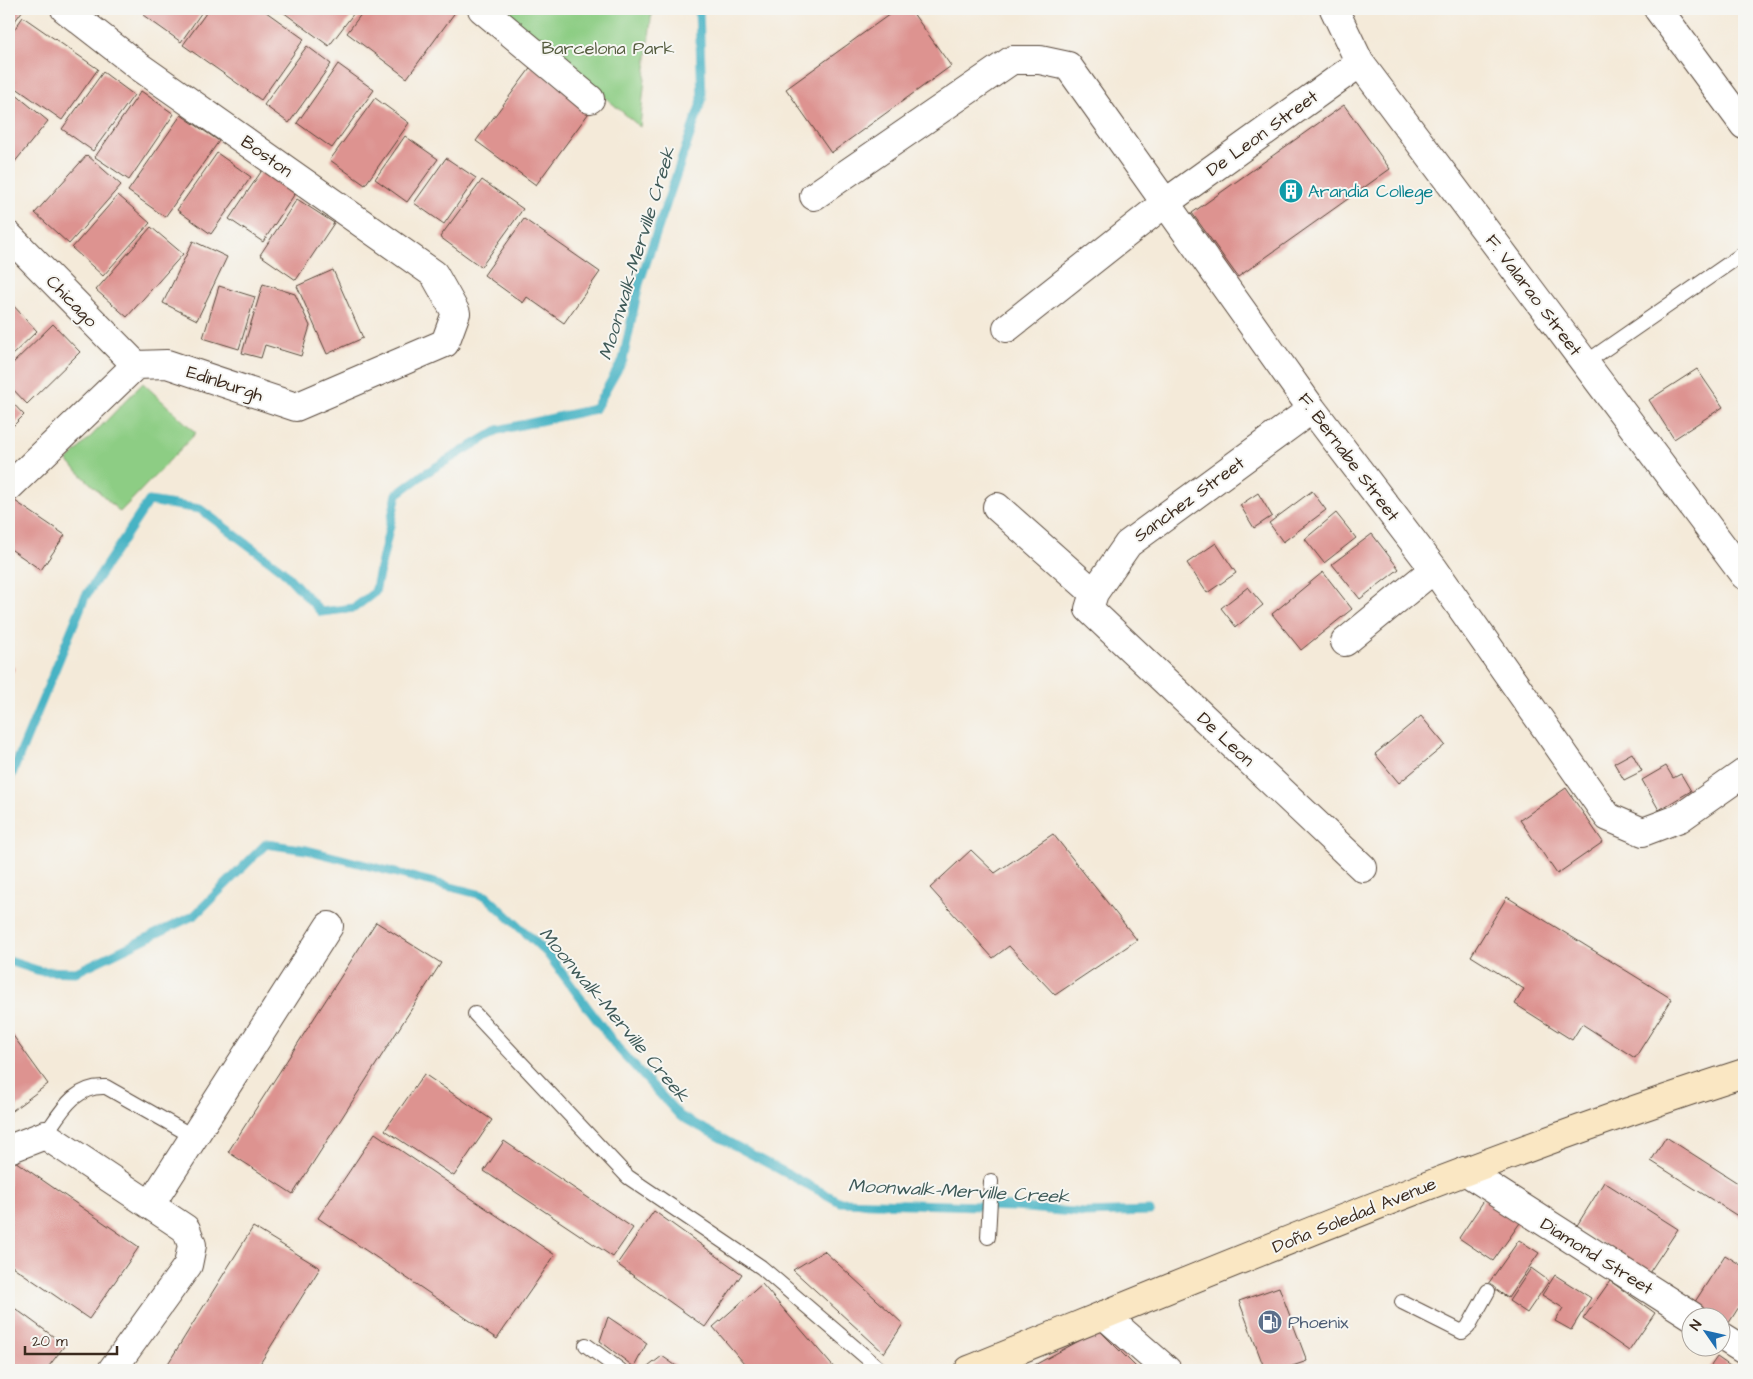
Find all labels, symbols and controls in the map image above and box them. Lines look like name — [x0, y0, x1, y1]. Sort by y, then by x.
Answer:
park label: Barcelona Park — [542, 36, 674, 61]
street label: De Leon Street — [1201, 84, 1324, 183]
street label: Boston — [236, 129, 298, 183]
water label: Moonwalk-Merville Creek — [592, 143, 683, 363]
building icon: Arandia College — [1278, 178, 1304, 204]
place label: Arandia College — [1308, 179, 1433, 205]
street label: F. Valarao Street — [1480, 229, 1588, 362]
street label: Chicago — [40, 270, 103, 334]
street label: Edinburgh — [183, 359, 266, 409]
street label: F. Bernabe Street — [1292, 388, 1406, 527]
street label: Sanchez Street — [1129, 450, 1250, 548]
street label: De Leon — [1192, 706, 1260, 772]
water label: Moonwalk-Merville Creek — [532, 921, 696, 1109]
street label: Doña Soledad Avenue — [1268, 1171, 1440, 1260]
water label: Moonwalk-Merville Creek — [848, 1172, 1071, 1211]
street label: Diamond Street — [1536, 1212, 1659, 1301]
north arrow — [1680, 1306, 1730, 1356]
fuel station icon: Phoenix — [1257, 1309, 1283, 1335]
place label: Phoenix — [1288, 1310, 1349, 1335]
text: N — [1685, 1316, 1707, 1335]
scale bar — [25, 1324, 118, 1356]
text: 20 m — [32, 1331, 68, 1352]

